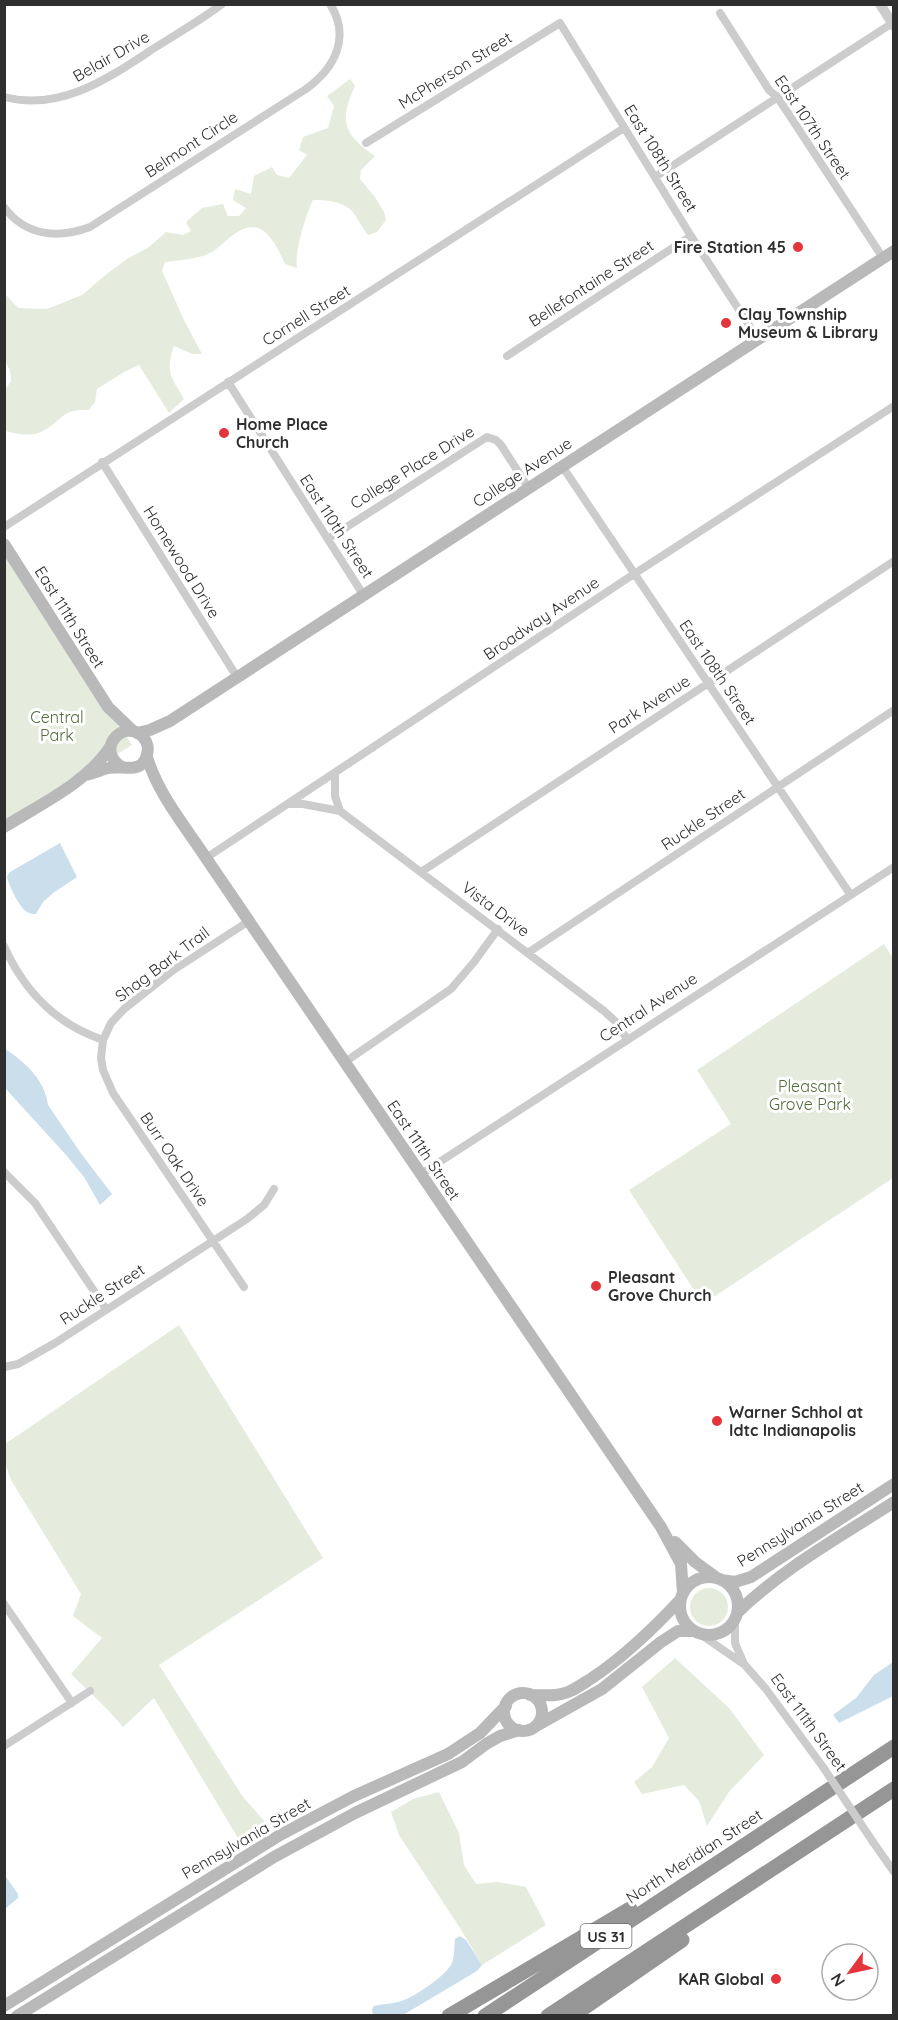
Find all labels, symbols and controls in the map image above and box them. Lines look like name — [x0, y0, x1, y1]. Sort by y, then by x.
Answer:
street label: Belair Drive — [69, 26, 153, 86]
street label: McPherson Street — [395, 27, 515, 113]
street label: East 107th Street — [771, 71, 855, 183]
street label: East 108th Street — [620, 101, 702, 215]
street label: Belmont Circle — [141, 106, 241, 182]
street label: Bellefontaine Street — [525, 235, 657, 331]
place label: Fire Station 45 — [674, 237, 786, 257]
marker: Fire Station 45 — [791, 240, 805, 254]
street label: Cornell Street — [258, 280, 354, 350]
place label: Clay Township Museum & Library — [738, 304, 878, 342]
marker: Clay Township Museum & Library — [719, 316, 733, 330]
place label: Home Place Church — [236, 414, 328, 452]
street label: College Place Drive — [346, 421, 478, 513]
marker: Home Place Church — [217, 426, 231, 440]
street label: College Avenue — [469, 433, 575, 511]
street label: East 110th Street — [296, 470, 378, 582]
street label: Homewood Drive — [139, 502, 225, 622]
street label: East 111th Street — [31, 562, 109, 672]
street label: Broadway Avenue — [479, 572, 603, 664]
street label: East 108th Street — [675, 616, 761, 728]
street label: Park Avenue — [605, 670, 693, 738]
park label: Central Park — [30, 707, 84, 745]
street label: Ruckle Street — [657, 784, 749, 854]
street label: Vista Drive — [458, 877, 534, 941]
street label: Shag Bark Trail — [111, 922, 213, 1006]
street label: Central Avenue — [595, 968, 701, 1046]
park label: Pleasant Grove Park — [769, 1076, 851, 1114]
street label: East 111th Street — [383, 1096, 465, 1204]
street label: Burr Oak Drive — [136, 1108, 214, 1210]
street label: Ruckle Street — [56, 1259, 148, 1329]
place label: Pleasant Grove Church — [608, 1267, 712, 1305]
marker: Pleasant Grove Church — [589, 1279, 603, 1293]
place label: Warner Schhol at Idtc Indianapolis — [729, 1402, 863, 1440]
marker: Warner Schhol at Idtc Indianapolis — [710, 1414, 724, 1428]
street label: Pennsylvania Street — [733, 1477, 867, 1571]
street label: East 111th Street — [767, 1669, 851, 1775]
street label: Pennsylvania Street — [178, 1793, 314, 1883]
street label: North Meridian Street — [622, 1804, 766, 1908]
road number: US 31 — [580, 1924, 632, 1948]
north arrow — [820, 1942, 880, 2002]
place label: KAR Global — [678, 1969, 764, 1989]
text: N — [826, 1970, 849, 1991]
marker: KAR Global — [769, 1972, 783, 1986]

